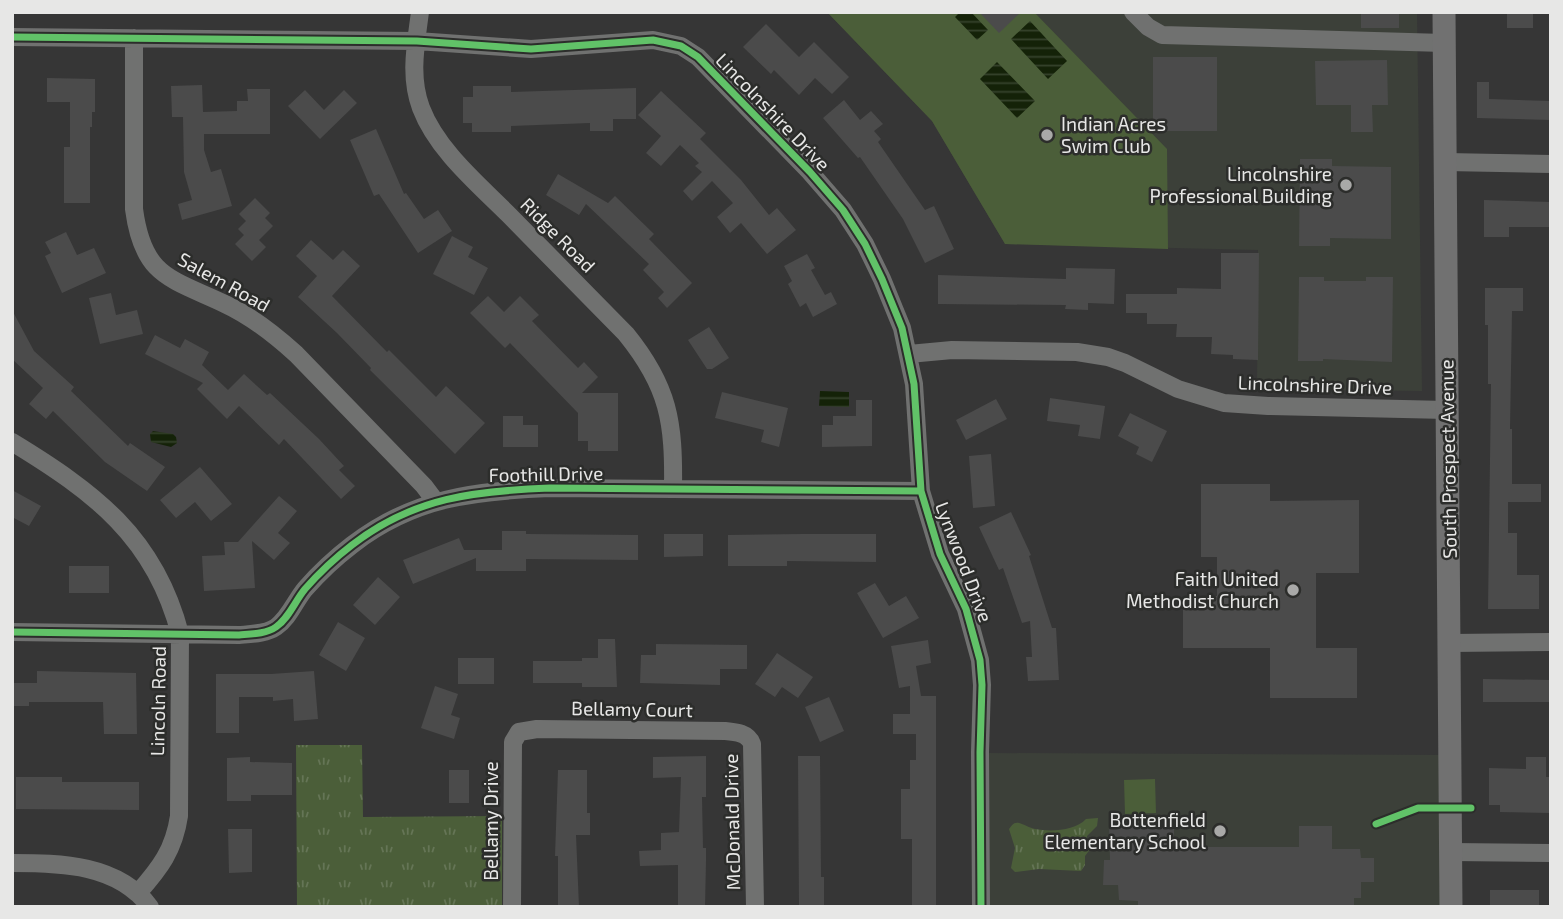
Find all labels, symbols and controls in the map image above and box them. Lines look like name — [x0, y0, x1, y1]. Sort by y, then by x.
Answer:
street label: Lincolnshire Drive — [711, 48, 835, 175]
place label: Indian Acres Swim Club — [1061, 112, 1166, 157]
marker: Indian Acres Swim Club — [1039, 127, 1055, 143]
place label: Lincolnshire Professional Building — [1149, 162, 1332, 207]
marker: Lincolnshire Professional Building — [1338, 177, 1354, 193]
street label: Ridge Road — [516, 193, 600, 277]
street label: Salem Road — [174, 247, 274, 316]
street label: South Prospect Avenue — [1434, 359, 1461, 559]
street label: Lincolnshire Drive — [1237, 370, 1393, 399]
street label: Foothill Drive — [488, 461, 604, 486]
street label: Lynwood Drive — [931, 498, 998, 625]
place label: Faith United Methodist Church — [1126, 567, 1279, 612]
marker: Faith United Methodist Church — [1285, 582, 1301, 598]
street label: Lincoln Road — [145, 646, 170, 756]
street label: Bellamy Court — [571, 696, 693, 721]
street label: McDonald Drive — [719, 753, 744, 891]
street label: Bellamy Drive — [479, 761, 502, 881]
place label: Bottenfield Elementary School — [1044, 808, 1206, 853]
marker: Bottenfield Elementary School — [1212, 823, 1228, 839]

